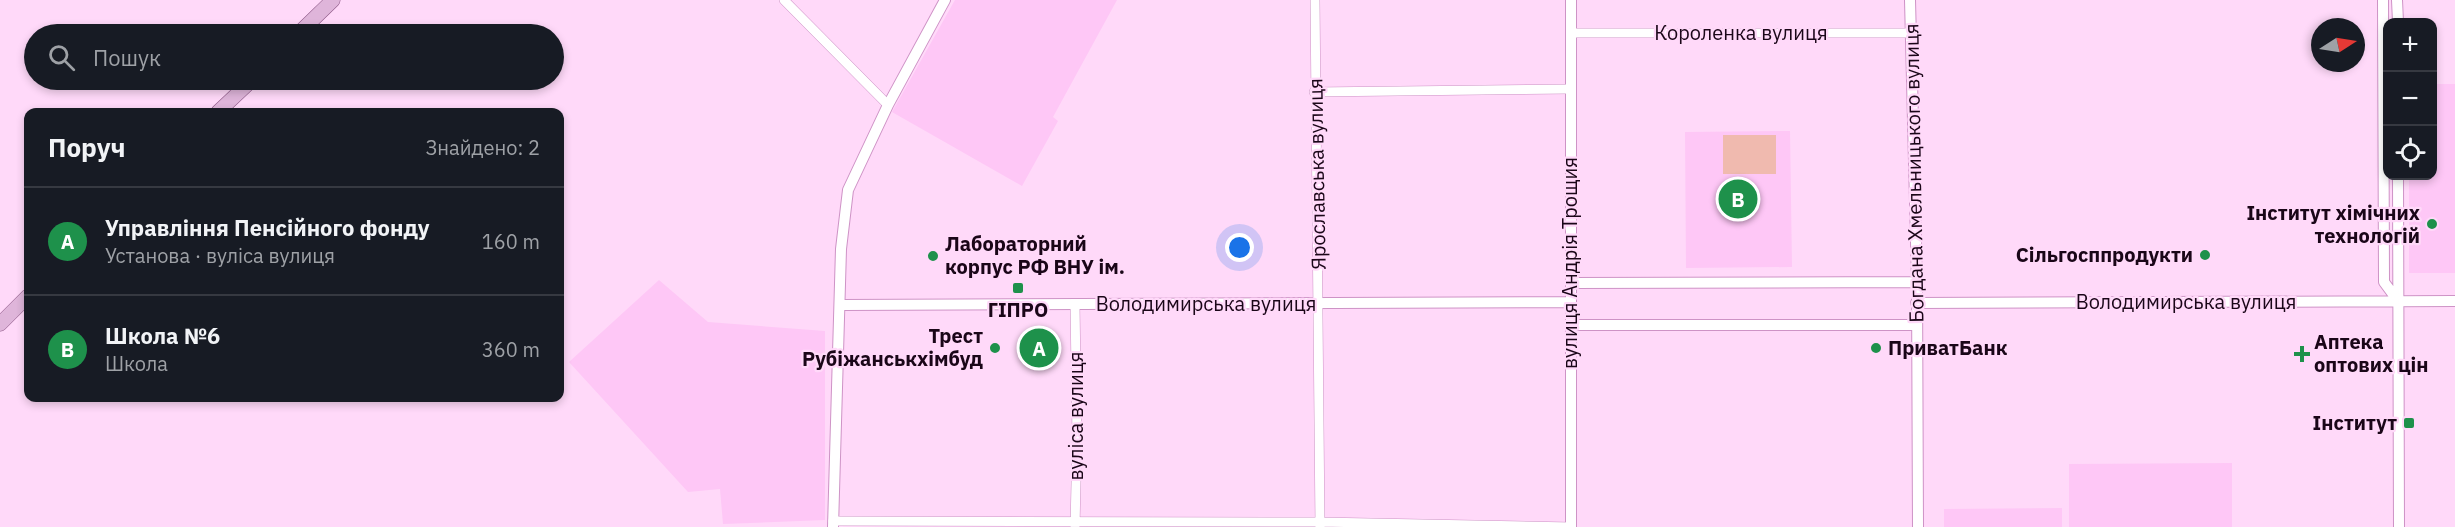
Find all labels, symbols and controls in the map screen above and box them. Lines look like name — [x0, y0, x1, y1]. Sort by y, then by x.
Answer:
north arrow — [2311, 18, 2365, 72]
map controls — [2383, 18, 2437, 180]
button: + — [2383, 18, 2437, 72]
street label: Короленка вулиця — [1654, 19, 1828, 46]
street label: Богдана Хмельницького вулиця — [1897, 23, 1930, 323]
search box — [24, 24, 564, 90]
icon: search — [45, 41, 78, 74]
text: Пошук — [93, 43, 161, 72]
button: − — [2383, 72, 2437, 126]
street label: Ярославська вулиця — [1301, 78, 1332, 270]
button: locate — [2383, 126, 2437, 180]
text: Поруч — [48, 130, 126, 164]
text: Знайдено: 2 — [426, 134, 540, 161]
street label: вулиця Андрія Трощия — [1556, 157, 1583, 369]
pin: B — [1718, 176, 1758, 222]
place label: Інститут хімічних технологій — [2246, 199, 2420, 249]
text: Управління Пенсійного фонду — [105, 213, 429, 242]
marker: Інститут хімічних технологій — [2425, 217, 2439, 231]
text: A — [61, 228, 74, 255]
text: 160 m — [482, 228, 540, 255]
place label: Лабораторний корпус РФ ВНУ ім. — [945, 230, 1125, 280]
your location — [1225, 233, 1254, 262]
place label: Сільгосппродукти — [2016, 241, 2193, 268]
text: Установа · вуліса вулиця — [105, 242, 335, 269]
marker: Сільгосппродукти — [2198, 248, 2212, 262]
marker: Лабораторний корпус РФ ВНУ ім. — [926, 249, 940, 263]
marker: ГІПРО — [1011, 281, 1025, 295]
street label: Володимирська вулиця — [2076, 288, 2296, 315]
street label: Володимирська вулиця — [1096, 290, 1316, 317]
place label: ГІПРО — [988, 296, 1048, 323]
text: Школа №6 — [105, 321, 220, 350]
place label: Трест Рубіжанськхімбуд — [802, 322, 983, 372]
pin: A — [1020, 326, 1058, 370]
place label: Аптека оптових цін — [2314, 328, 2429, 378]
place label: ПриватБанк — [1888, 334, 2008, 361]
text: B — [61, 336, 74, 363]
text: 360 m — [482, 336, 540, 363]
marker: Трест Рубіжанськхімбуд — [988, 341, 1002, 355]
marker: ПриватБанк — [1869, 341, 1883, 355]
marker: Аптека оптових цін — [2295, 347, 2309, 361]
text: Школа — [105, 350, 168, 377]
street label: вуліса вулиця — [1062, 352, 1089, 480]
place label: Інститут — [2313, 409, 2397, 436]
marker: Інститут — [2402, 416, 2416, 430]

